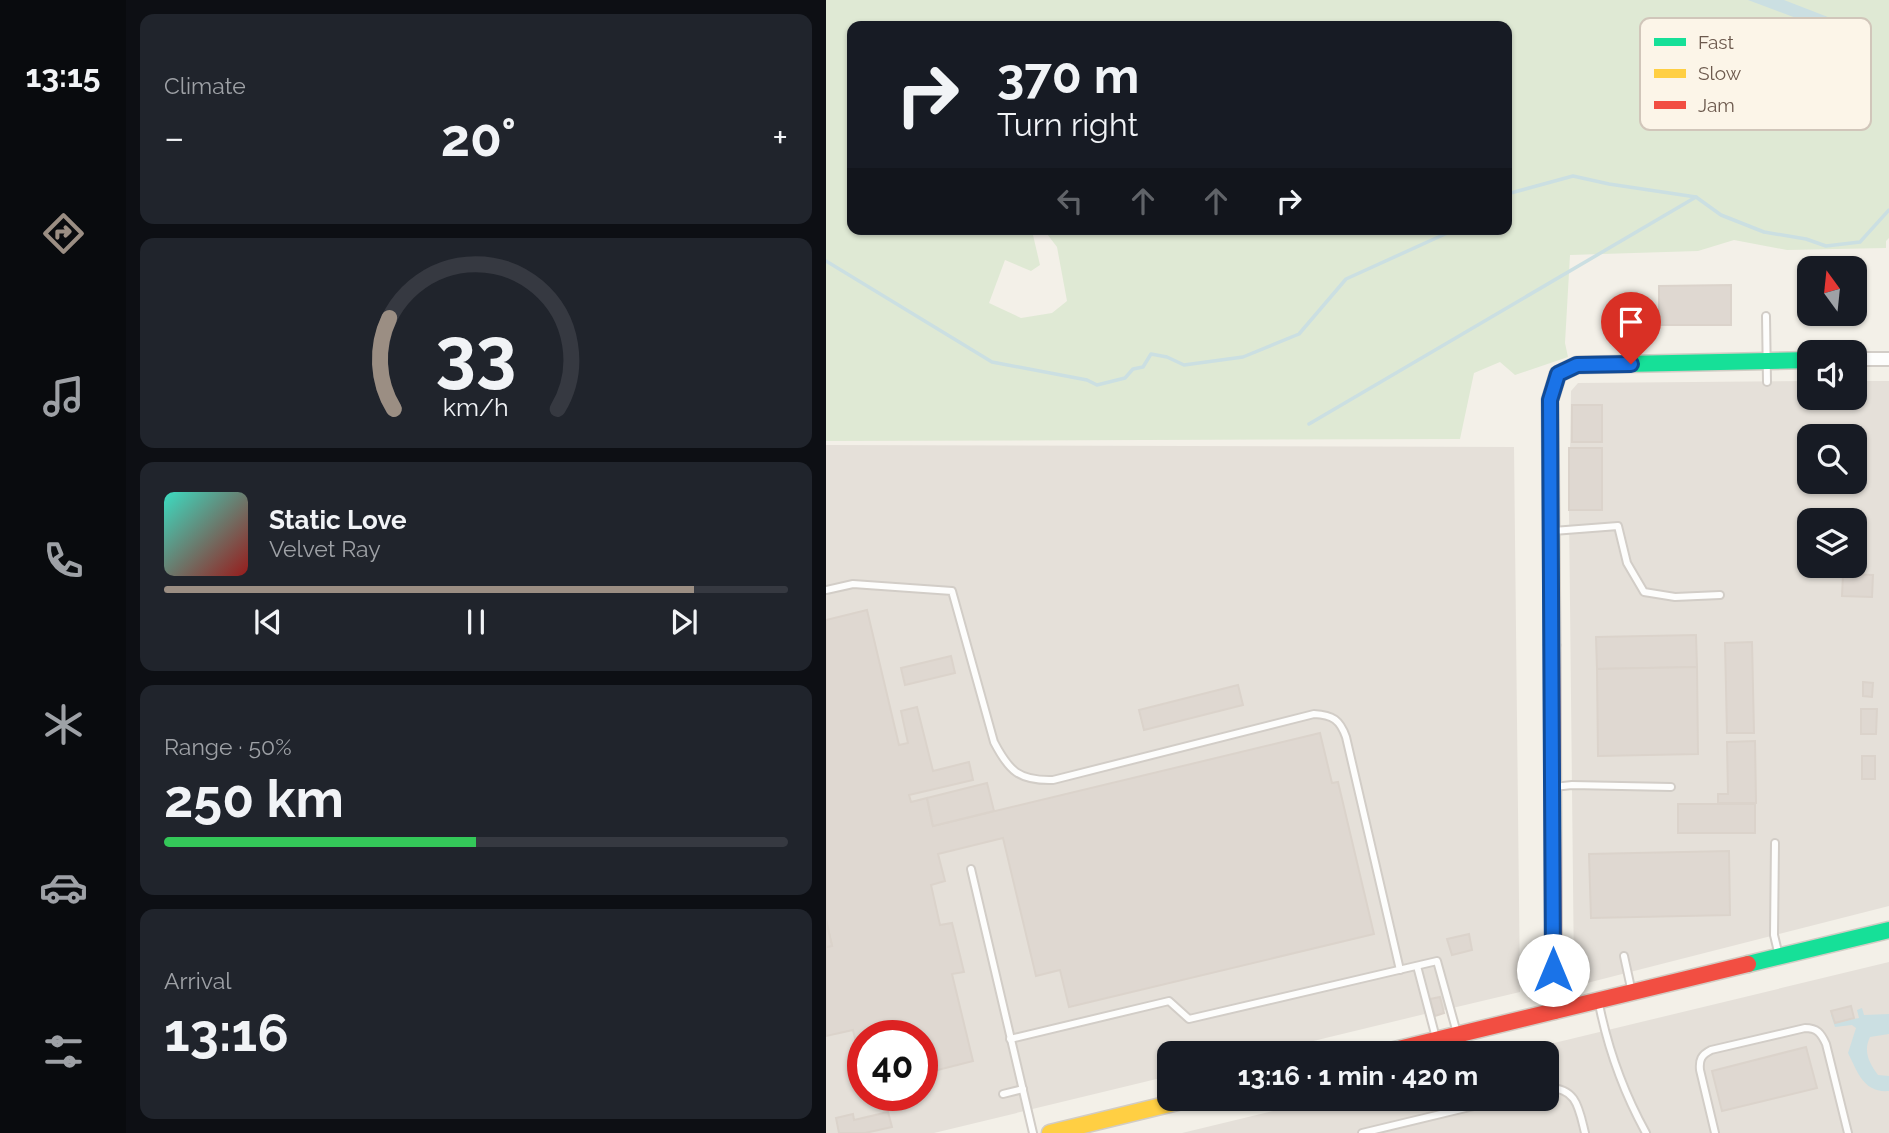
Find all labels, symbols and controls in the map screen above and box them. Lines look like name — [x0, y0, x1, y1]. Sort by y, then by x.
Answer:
legend — [1640, 18, 1871, 130]
text: Fast — [1698, 31, 1734, 53]
text: 370 m — [997, 47, 1139, 104]
icon: right — [882, 49, 973, 140]
text: 13:15 — [25, 57, 101, 94]
text: Slow — [1698, 62, 1742, 84]
text: Climate — [164, 72, 246, 99]
text: Jam — [1698, 94, 1735, 116]
text: Turn right — [997, 106, 1138, 143]
text: 20° — [441, 107, 516, 168]
text: − — [164, 115, 184, 160]
text: + — [772, 115, 788, 160]
icon: left — [1051, 182, 1089, 220]
icon: ahead — [1124, 182, 1162, 220]
icon: ahead — [1197, 182, 1235, 220]
icon: right — [1270, 182, 1308, 220]
icon: directions — [39, 209, 88, 258]
north arrow — [1797, 256, 1867, 326]
map controls — [1797, 256, 1867, 578]
pin — [1601, 292, 1661, 364]
icon: arrive — [1612, 303, 1650, 341]
text: 33 — [435, 311, 517, 396]
button: sound — [1797, 340, 1867, 410]
icon: music — [39, 372, 88, 421]
text: km/h — [443, 391, 509, 421]
button: search — [1797, 424, 1867, 494]
text: Static Love — [269, 505, 407, 535]
button: layers — [1797, 508, 1867, 578]
text: Velvet Ray — [269, 535, 381, 562]
icon: phone — [39, 536, 88, 585]
icon: previous — [249, 603, 287, 641]
icon: pause — [457, 603, 495, 641]
icon: next — [665, 603, 703, 641]
icon: climate — [39, 700, 88, 749]
text: Range · 50% — [164, 733, 292, 760]
text: 250 km — [164, 768, 344, 829]
icon: car — [39, 863, 88, 912]
position arrow — [1516, 933, 1590, 1007]
text: Arrival — [164, 967, 231, 994]
text: 13:16 — [164, 1002, 289, 1063]
speed limit sign: 40 — [847, 1020, 938, 1111]
icon: filters — [39, 1027, 88, 1076]
text: 13:16 · 1 min · 420 m — [1238, 1061, 1478, 1091]

